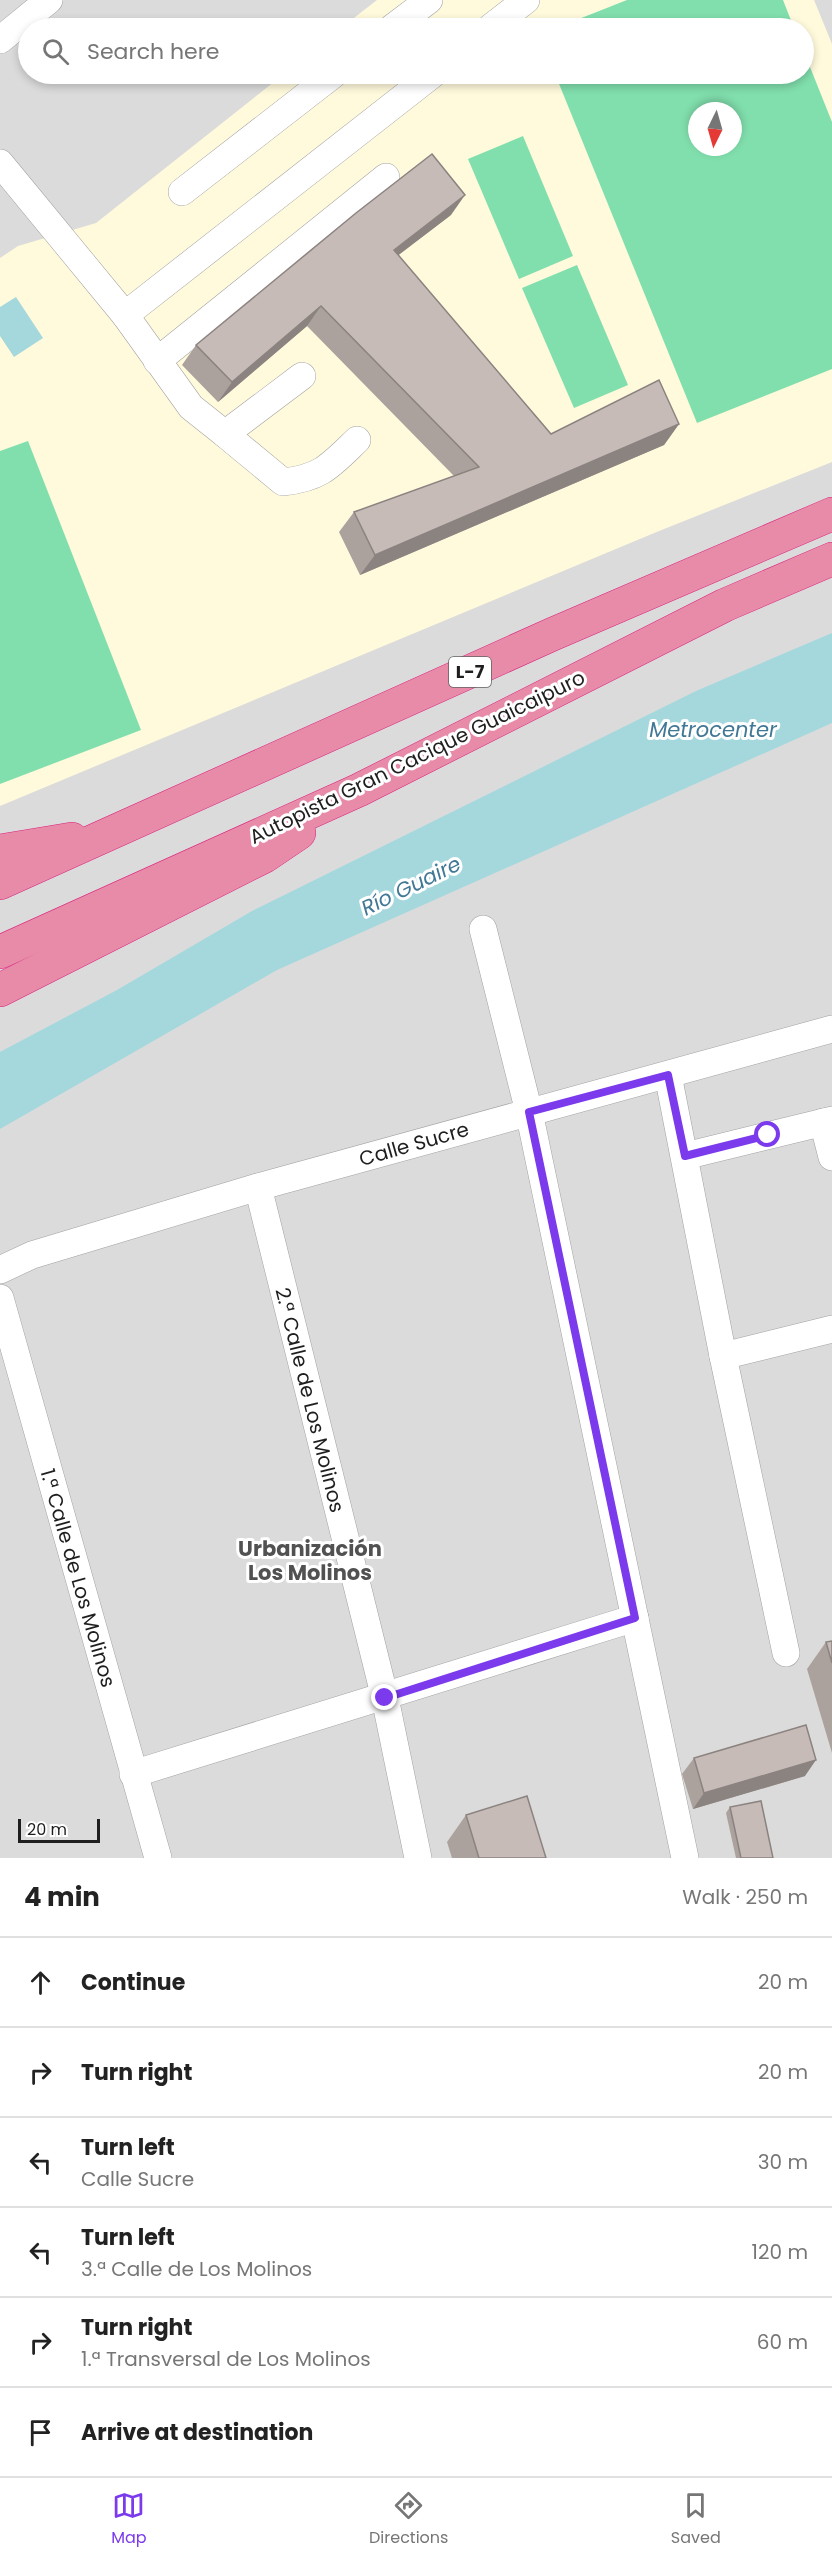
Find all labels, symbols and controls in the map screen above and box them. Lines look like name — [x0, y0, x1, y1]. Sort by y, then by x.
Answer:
search box — [18, 18, 814, 84]
icon: search — [39, 35, 72, 68]
text: Search here — [87, 36, 220, 67]
north arrow — [688, 102, 742, 156]
road number: L-7 — [449, 657, 491, 687]
street label: Autopista Gran Cacique Guaicaipuro — [245, 663, 589, 851]
water label: Metrocenter — [649, 715, 778, 744]
water label: Río Guaire — [356, 849, 466, 922]
street label: Calle Sucre — [356, 1115, 472, 1173]
route start — [754, 1121, 780, 1147]
street label: 2.ª Calle de Los Molinos — [268, 1285, 352, 1515]
street label: 1.ª Calle de Los Molinos — [33, 1466, 123, 1690]
district label: Urbanización Los Molinos — [238, 1534, 382, 1587]
route end — [371, 1684, 397, 1710]
scale bar — [18, 1816, 100, 1844]
text: 20 m — [27, 1818, 67, 1841]
text: 4 min — [24, 1879, 100, 1915]
text: Walk · 250 m — [682, 1883, 808, 1911]
icon: ahead — [24, 1966, 57, 1999]
text: Continue — [81, 1967, 185, 1998]
text: 20 m — [758, 1968, 808, 1996]
icon: right — [24, 2056, 57, 2089]
text: Turn right — [81, 2057, 192, 2088]
text: 20 m — [758, 2058, 808, 2086]
text: Turn left — [81, 2132, 175, 2163]
icon: left — [24, 2146, 57, 2179]
text: 30 m — [758, 2148, 808, 2176]
text: Calle Sucre — [81, 2165, 194, 2193]
text: Turn left — [81, 2222, 175, 2253]
icon: left — [24, 2236, 57, 2269]
text: 120 m — [752, 2238, 808, 2266]
text: 3.ª Calle de Los Molinos — [81, 2255, 312, 2283]
text: Turn right — [81, 2312, 192, 2343]
icon: right — [24, 2326, 57, 2359]
text: 60 m — [757, 2328, 808, 2356]
text: 1.ª Transversal de Los Molinos — [81, 2345, 371, 2373]
icon: arrive — [24, 2416, 57, 2449]
text: Arrive at destination — [81, 2417, 313, 2448]
tab: Map — [111, 2489, 147, 2550]
tab: Directions — [369, 2489, 448, 2550]
tab: Saved — [671, 2489, 721, 2550]

